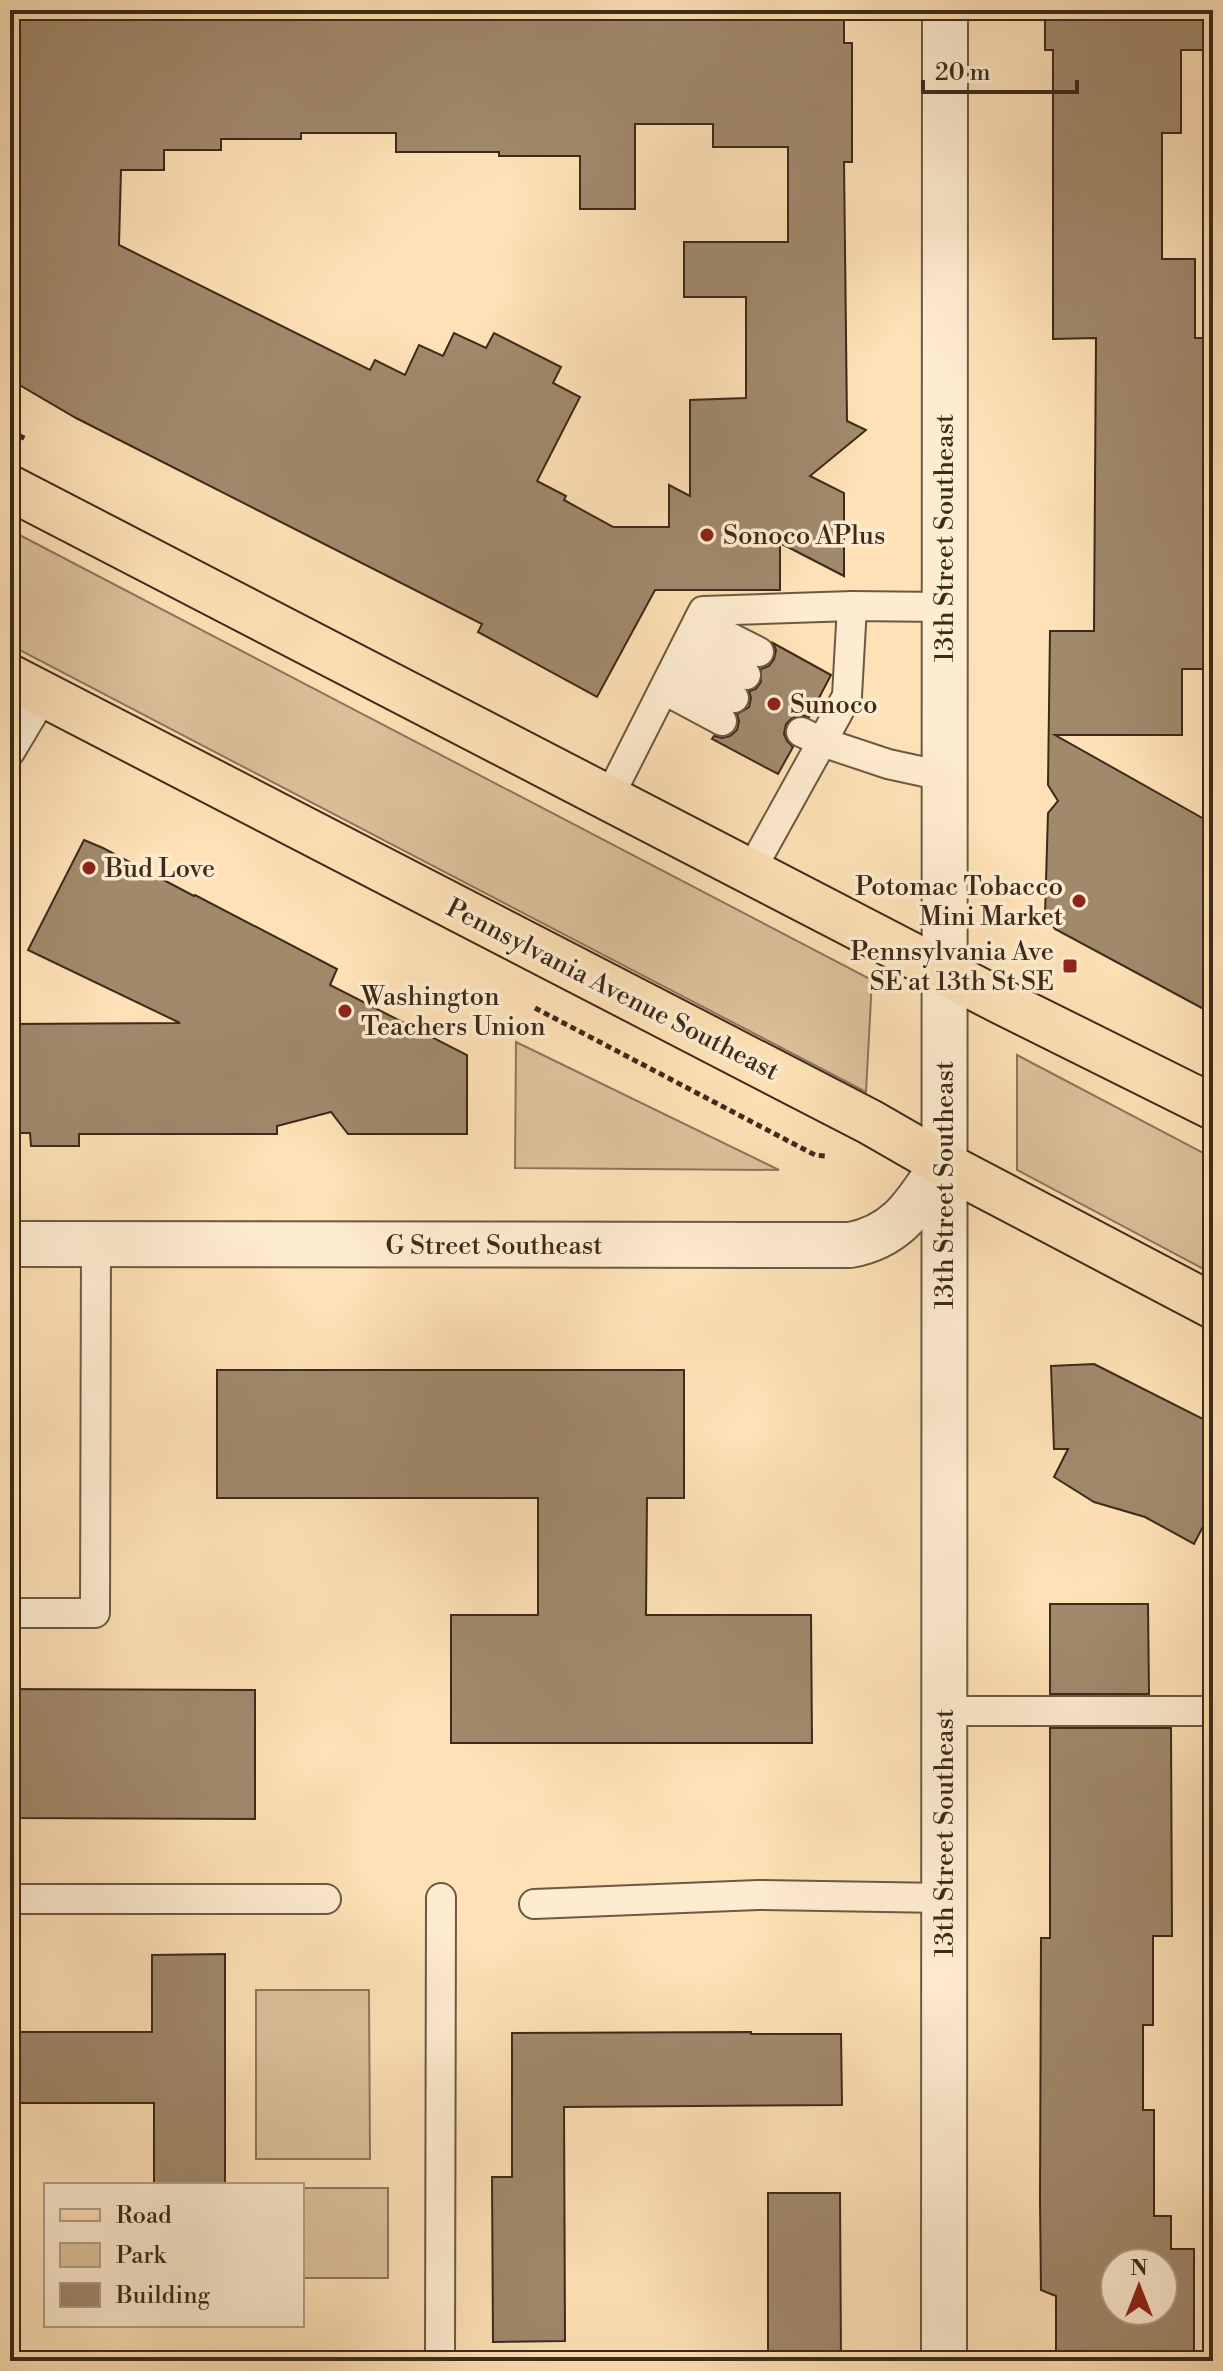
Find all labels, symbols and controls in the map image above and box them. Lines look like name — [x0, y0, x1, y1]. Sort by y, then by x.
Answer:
scale bar — [923, 44, 1077, 94]
text: 20 m — [935, 58, 991, 88]
street label: 13th Street Southeast — [929, 414, 961, 662]
place label: Sonoco APlus — [723, 520, 885, 552]
marker: Sonoco APlus — [698, 526, 716, 544]
place label: Sunoco — [790, 689, 878, 721]
marker: Sunoco — [765, 695, 783, 713]
place label: Bud Love — [104, 853, 215, 885]
marker: Bud Love — [80, 859, 98, 877]
place label: Potomac Tobacco Mini Market — [855, 871, 1063, 933]
street label: Pennsylvania Avenue Southeast — [441, 892, 784, 1088]
marker: Potomac Tobacco Mini Market — [1070, 892, 1088, 910]
place label: Pennsylvania Ave SE at 13th St SE — [850, 936, 1054, 998]
marker: Pennsylvania Ave SE at 13th St SE — [1061, 957, 1079, 975]
place label: Washington Teachers Union — [360, 981, 545, 1043]
marker: Washington Teachers Union — [336, 1002, 354, 1020]
street label: 13th Street Southeast — [929, 1061, 961, 1309]
street label: G Street Southeast — [386, 1230, 602, 1262]
street label: 13th Street Southeast — [929, 1709, 961, 1957]
legend — [44, 2183, 304, 2327]
text: Road — [116, 2201, 172, 2231]
text: Park — [116, 2241, 167, 2271]
north arrow — [1099, 2247, 1179, 2327]
text: N — [1130, 2255, 1148, 2282]
text: Building — [115, 2281, 210, 2311]

